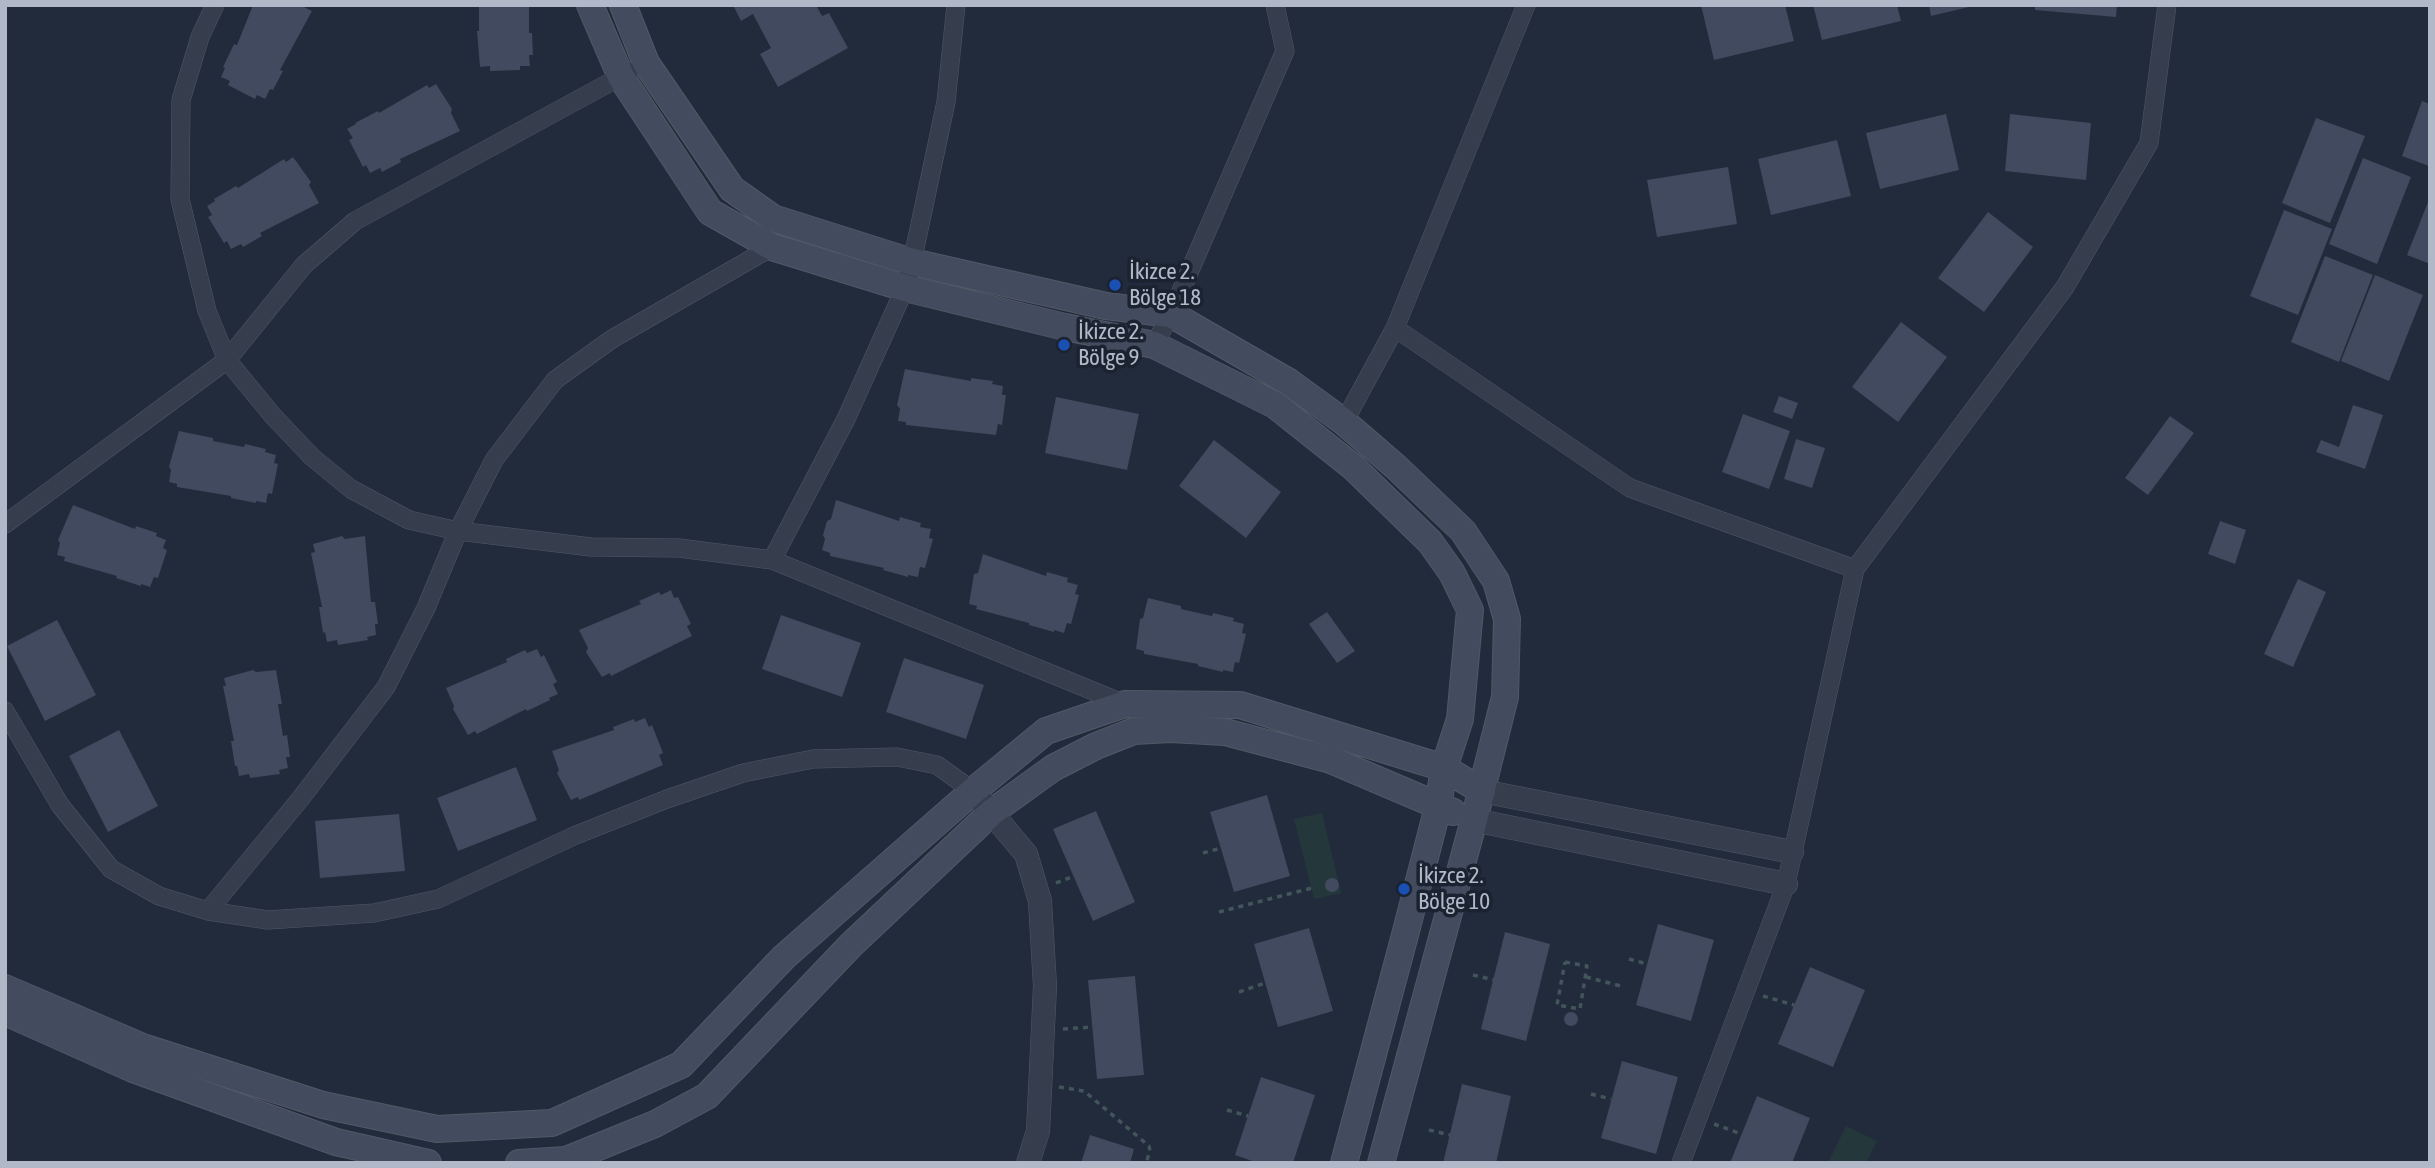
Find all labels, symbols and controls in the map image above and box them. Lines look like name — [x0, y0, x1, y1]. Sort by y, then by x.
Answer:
place label: İkizce 2. Bölge 18 — [1129, 258, 1201, 312]
marker: İkizce 2. Bölge 18 — [1107, 277, 1123, 293]
place label: İkizce 2. Bölge 9 — [1078, 318, 1144, 372]
marker: İkizce 2. Bölge 9 — [1056, 337, 1072, 353]
place label: İkizce 2. Bölge 10 — [1418, 862, 1490, 916]
marker: İkizce 2. Bölge 10 — [1396, 881, 1412, 897]

